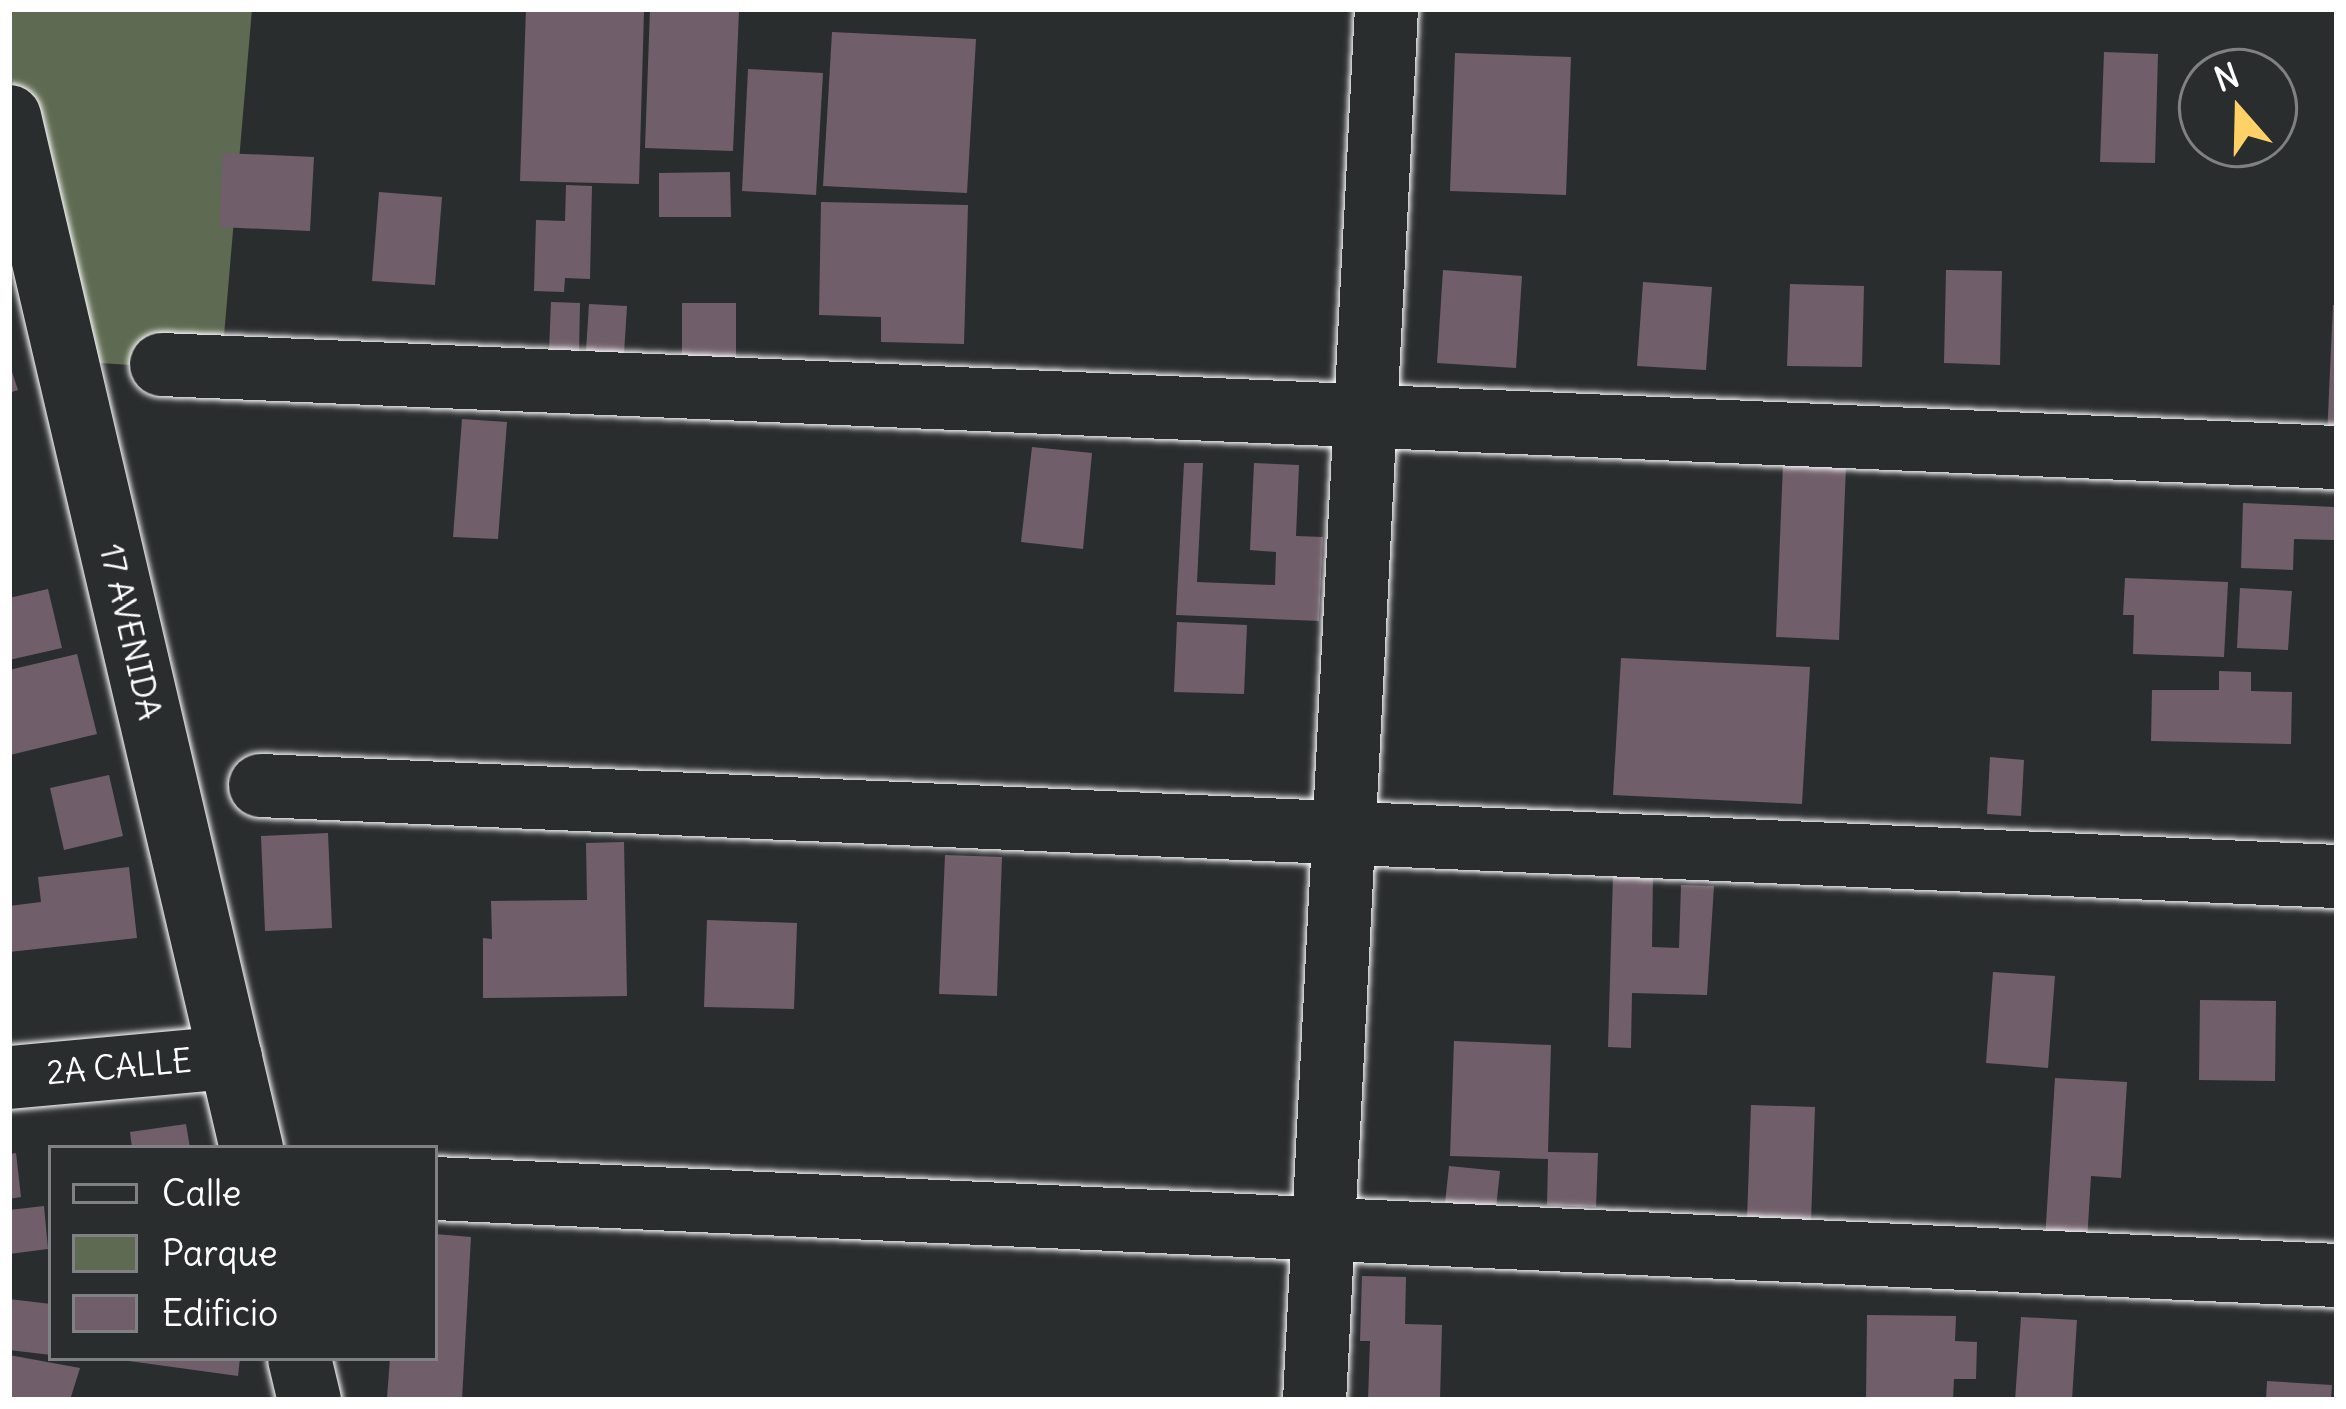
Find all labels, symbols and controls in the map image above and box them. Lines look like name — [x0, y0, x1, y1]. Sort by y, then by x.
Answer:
north arrow — [2178, 48, 2298, 168]
text: N — [2209, 53, 2245, 101]
street label: 17 AVENIDA — [91, 540, 169, 724]
street label: 2A CALLE — [45, 1041, 193, 1093]
legend — [48, 1145, 438, 1361]
text: Calle — [162, 1171, 242, 1216]
text: Parque — [162, 1231, 278, 1276]
text: Edificio — [162, 1291, 278, 1336]

